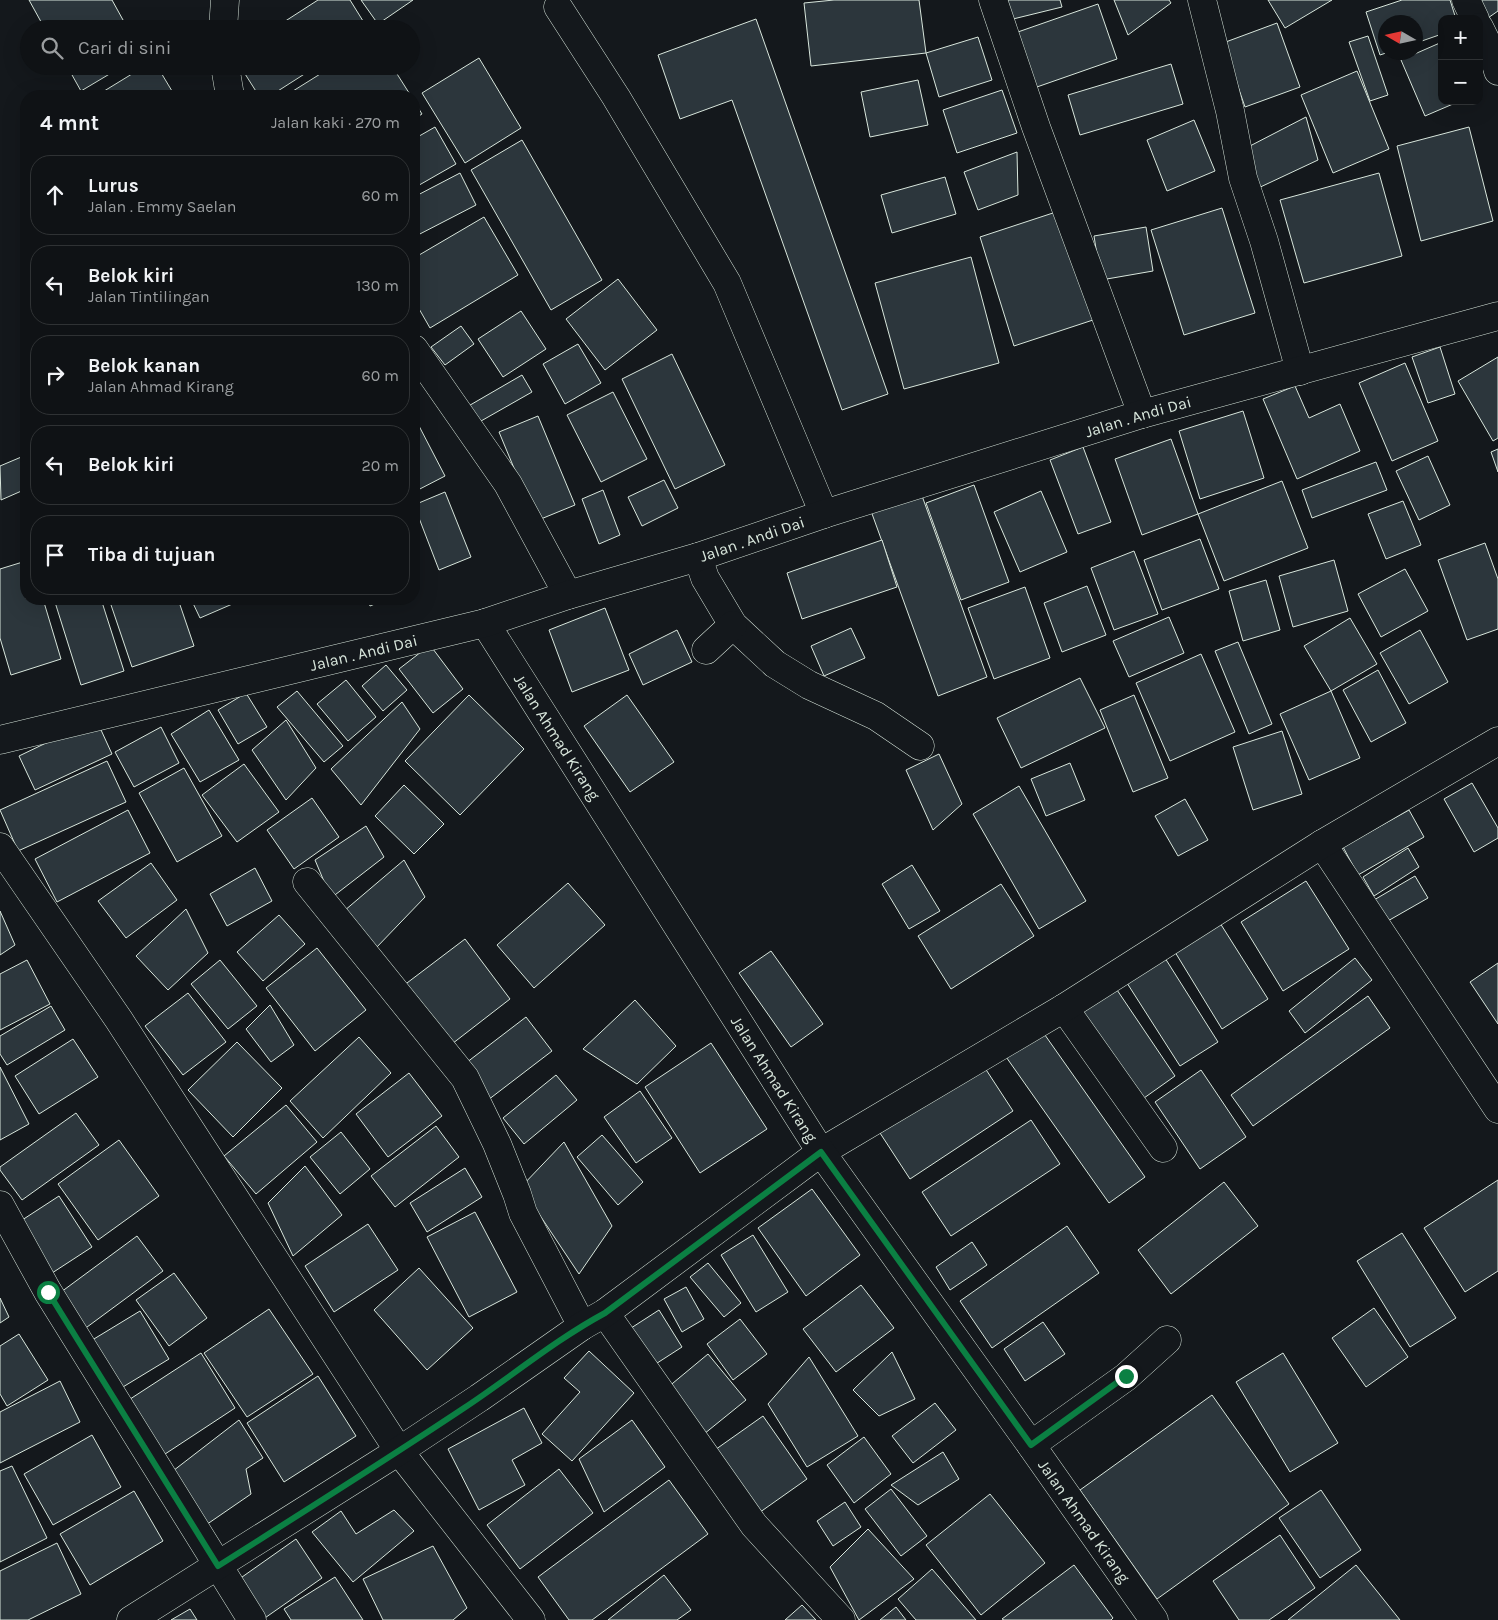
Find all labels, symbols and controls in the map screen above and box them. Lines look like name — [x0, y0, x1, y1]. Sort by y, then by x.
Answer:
north arrow — [1378, 15, 1423, 60]
map controls — [1438, 15, 1483, 105]
button: + — [1438, 15, 1483, 60]
search box — [20, 20, 420, 75]
icon: search — [38, 34, 66, 62]
text: Cari di sini — [78, 37, 171, 59]
button: − — [1438, 60, 1483, 105]
text: 4 mnt — [40, 111, 99, 135]
text: Jalan kaki · 270 m — [271, 113, 400, 132]
text: Lurus — [88, 175, 139, 197]
icon: ahead — [41, 181, 69, 209]
text: 60 m — [362, 186, 399, 205]
text: Jalan . Emmy Saelan — [88, 197, 236, 216]
text: Belok kiri — [88, 265, 174, 287]
icon: left — [41, 271, 69, 299]
text: 130 m — [356, 276, 399, 295]
text: Jalan Tintilingan — [88, 287, 210, 306]
text: Belok kanan — [88, 355, 200, 377]
icon: right — [41, 361, 69, 389]
text: 60 m — [362, 366, 399, 385]
text: Jalan Ahmad Kirang — [88, 377, 234, 396]
street label: Jalan . Andi Dai — [1083, 391, 1193, 441]
icon: left — [41, 451, 69, 479]
text: Belok kiri — [88, 454, 174, 476]
text: 20 m — [361, 456, 399, 475]
street label: Jalan . Andi Dai — [697, 512, 807, 565]
icon: arrive — [41, 541, 69, 569]
text: Tiba di tujuan — [88, 544, 215, 566]
street label: Jalan . Andi Dai — [308, 630, 419, 674]
street label: Jalan Ahmad Kirang — [510, 670, 604, 804]
street label: Jalan Ahmad Kirang — [727, 1012, 822, 1145]
route start — [37, 1281, 60, 1304]
route end — [1115, 1365, 1138, 1388]
street label: Jalan Ahmad Kirang — [1035, 1456, 1134, 1586]

